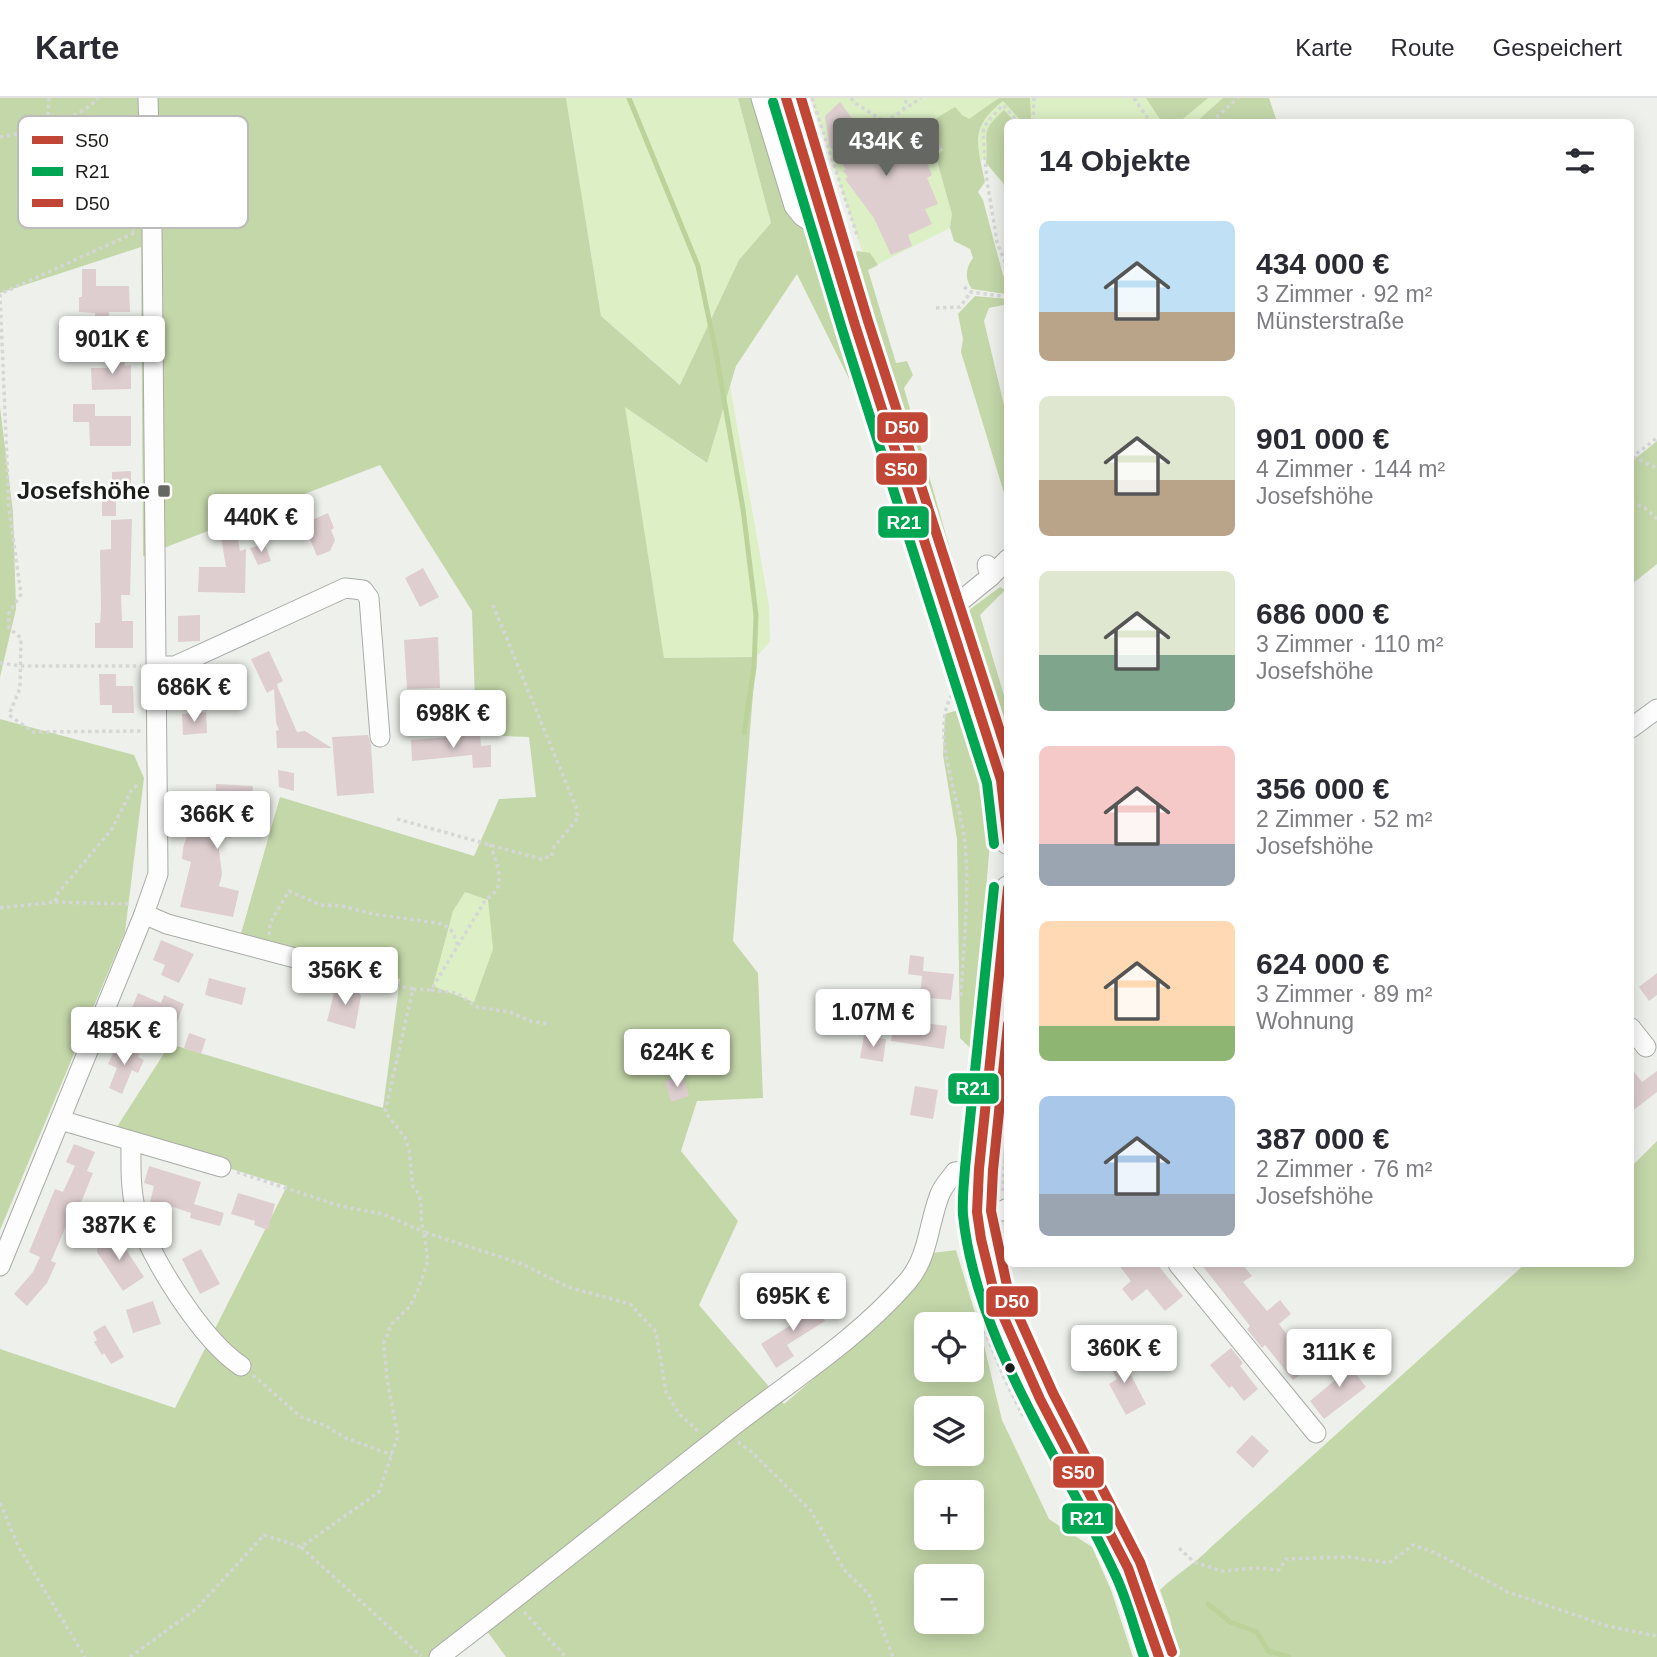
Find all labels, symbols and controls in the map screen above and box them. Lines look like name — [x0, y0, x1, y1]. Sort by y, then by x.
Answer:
text: Karte — [35, 29, 119, 66]
text: Karte — [1295, 34, 1353, 61]
text: Route — [1391, 34, 1455, 61]
text: Gespeichert — [1493, 34, 1622, 61]
legend — [18, 116, 248, 228]
pin: 434K € — [829, 118, 943, 178]
text: 434K € — [849, 128, 923, 154]
text: S50 — [75, 130, 109, 151]
icon: filters — [1561, 142, 1599, 180]
text: 14 Objekte — [1039, 144, 1191, 177]
text: R21 — [75, 161, 110, 182]
text: D50 — [75, 193, 110, 214]
text: 434 000 € — [1256, 247, 1389, 280]
icon: home — [1095, 249, 1179, 333]
text: 3 Zimmer · 92 m² — [1256, 281, 1432, 307]
text: Münsterstraße — [1256, 308, 1404, 334]
pin: 901K € — [55, 316, 169, 376]
text: 901K € — [75, 326, 149, 352]
line badge: D50 — [876, 411, 929, 444]
text: D50 — [885, 417, 919, 438]
text: 901 000 € — [1256, 422, 1389, 455]
icon: home — [1095, 424, 1179, 508]
line badge: S50 — [875, 452, 928, 486]
text: 4 Zimmer · 144 m² — [1256, 456, 1445, 482]
text: S50 — [884, 459, 918, 480]
place label: Josefshöhe — [17, 477, 150, 504]
marker: Josefshöhe — [156, 483, 172, 499]
text: Josefshöhe — [1256, 483, 1374, 509]
pin: 440K € — [204, 494, 318, 554]
text: 440K € — [224, 504, 298, 530]
line badge: R21 — [877, 505, 930, 539]
text: R21 — [887, 512, 922, 533]
text: 686 000 € — [1256, 597, 1389, 630]
icon: home — [1095, 599, 1179, 683]
text: 3 Zimmer · 110 m² — [1256, 631, 1443, 657]
text: Josefshöhe — [1256, 658, 1374, 684]
pin: 686K € — [137, 664, 251, 724]
text: 686K € — [157, 674, 231, 700]
pin: 698K € — [396, 690, 510, 750]
text: 698K € — [416, 700, 490, 726]
text: 356 000 € — [1256, 772, 1389, 805]
icon: home — [1095, 774, 1179, 858]
pin: 366K € — [160, 792, 274, 851]
text: 366K € — [180, 801, 254, 827]
text: 2 Zimmer · 52 m² — [1256, 806, 1432, 832]
text: Josefshöhe — [1256, 833, 1374, 859]
text: 624 000 € — [1256, 947, 1389, 980]
pin: 356K € — [288, 948, 402, 1007]
icon: home — [1095, 949, 1179, 1033]
text: 356K € — [308, 957, 382, 983]
text: 3 Zimmer · 89 m² — [1256, 981, 1432, 1007]
pin: 1.07M € — [808, 990, 938, 1049]
text: 1.07M € — [831, 999, 915, 1025]
pin: 485K € — [67, 1007, 181, 1067]
text: Wohnung — [1256, 1008, 1354, 1034]
text: 485K € — [87, 1017, 161, 1043]
pin: 624K € — [620, 1030, 734, 1089]
text: 624K € — [640, 1039, 714, 1065]
line badge: R21 — [947, 1072, 1000, 1105]
text: R21 — [956, 1078, 991, 1099]
text: 387 000 € — [1256, 1122, 1389, 1155]
icon: home — [1095, 1124, 1179, 1208]
text: 2 Zimmer · 76 m² — [1256, 1156, 1432, 1182]
text: Josefshöhe — [1256, 1183, 1374, 1209]
pin: 387K € — [62, 1202, 176, 1262]
text: 387K € — [82, 1212, 156, 1238]
pin: 695K € — [736, 1274, 850, 1333]
text: 695K € — [756, 1283, 830, 1309]
line badge: D50 — [985, 1285, 1039, 1318]
text: D50 — [995, 1291, 1029, 1312]
map controls — [914, 1312, 984, 1634]
button: locate — [914, 1312, 984, 1382]
pin: 360K € — [1067, 1326, 1181, 1385]
pin: 311K € — [1282, 1330, 1396, 1389]
text: 360K € — [1087, 1335, 1161, 1361]
text: 311K € — [1303, 1339, 1375, 1365]
unlabelled marker — [1003, 1361, 1017, 1375]
button: layers — [914, 1396, 984, 1466]
line badge: S50 — [1052, 1455, 1105, 1489]
text: S50 — [1061, 1462, 1095, 1483]
button: + — [914, 1480, 984, 1550]
line badge: R21 — [1061, 1502, 1114, 1535]
text: R21 — [1070, 1508, 1105, 1529]
button: − — [914, 1564, 984, 1634]

